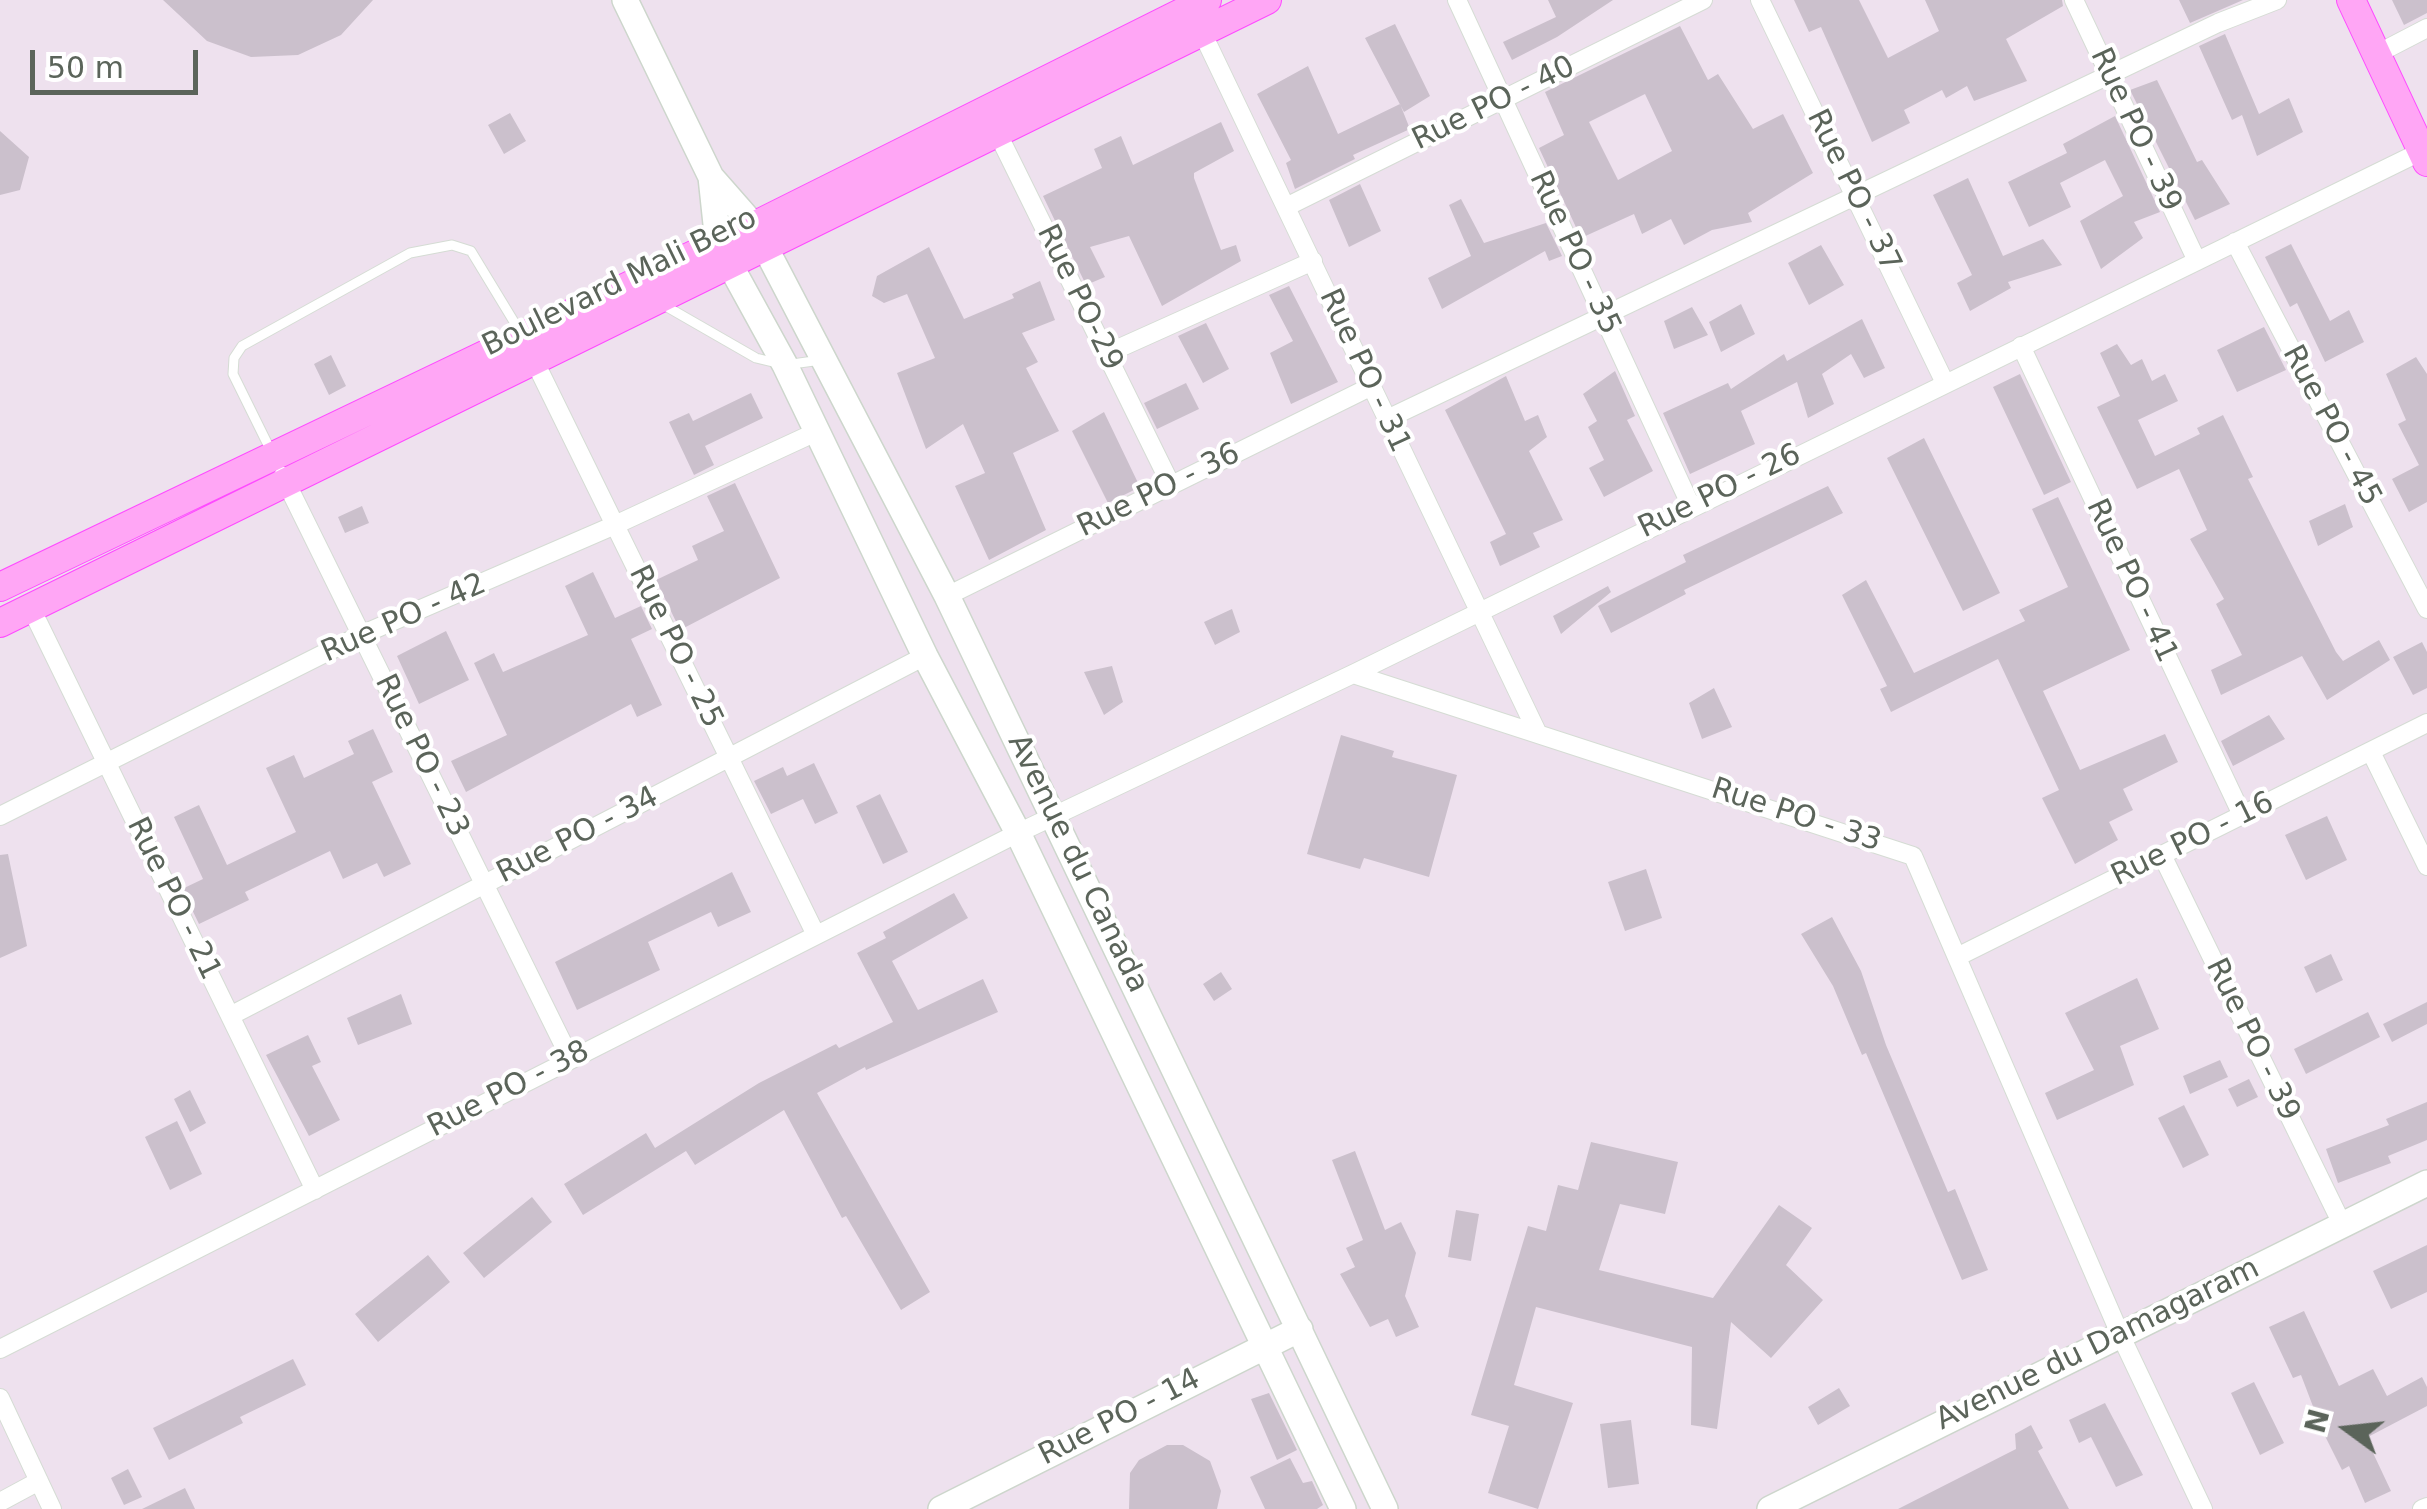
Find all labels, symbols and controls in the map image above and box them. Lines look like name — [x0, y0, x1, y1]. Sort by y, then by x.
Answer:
scale bar — [35, 30, 202, 92]
street label: Rue PO - 39 — [2081, 43, 2189, 217]
street label: Rue PO - 40 — [1407, 49, 1581, 159]
text: 50 m — [47, 50, 124, 85]
street label: Rue PO - 37 — [1798, 104, 1908, 278]
street label: Rue PO - 35 — [1520, 166, 1628, 340]
street label: Boulevard Mali Bero — [477, 201, 763, 365]
street label: Rue PO-29 — [1028, 219, 1130, 377]
street label: Rue PO - 31 — [1310, 284, 1418, 458]
street label: Rue PO - 45 — [2274, 340, 2388, 512]
street label: Rue PO - 36 — [1072, 436, 1246, 546]
street label: Rue PO - 26 — [1633, 437, 1807, 547]
street label: Rue PO - 41 — [2077, 494, 2185, 668]
street label: Rue PO - 25 — [620, 560, 730, 734]
street label: Rue PO - 42 — [316, 567, 492, 671]
street label: Rue PO - 23 — [366, 669, 476, 843]
street label: Avenue du Canada — [999, 729, 1155, 999]
street label: Rue PO - 33 — [1707, 772, 1885, 860]
street label: Rue PO - 34 — [491, 780, 665, 892]
street label: Rue PO - 16 — [2106, 785, 2280, 895]
street label: Rue PO - 21 — [118, 812, 228, 986]
street label: Rue PO - 39 — [2197, 953, 2307, 1127]
street label: Rue PO - 38 — [422, 1034, 596, 1146]
street label: Avenue du Damagaram — [1931, 1251, 2265, 1439]
street label: Rue PO - 14 — [1033, 1362, 1207, 1474]
north arrow — [2297, 1379, 2397, 1479]
text: N — [2299, 1406, 2337, 1437]

